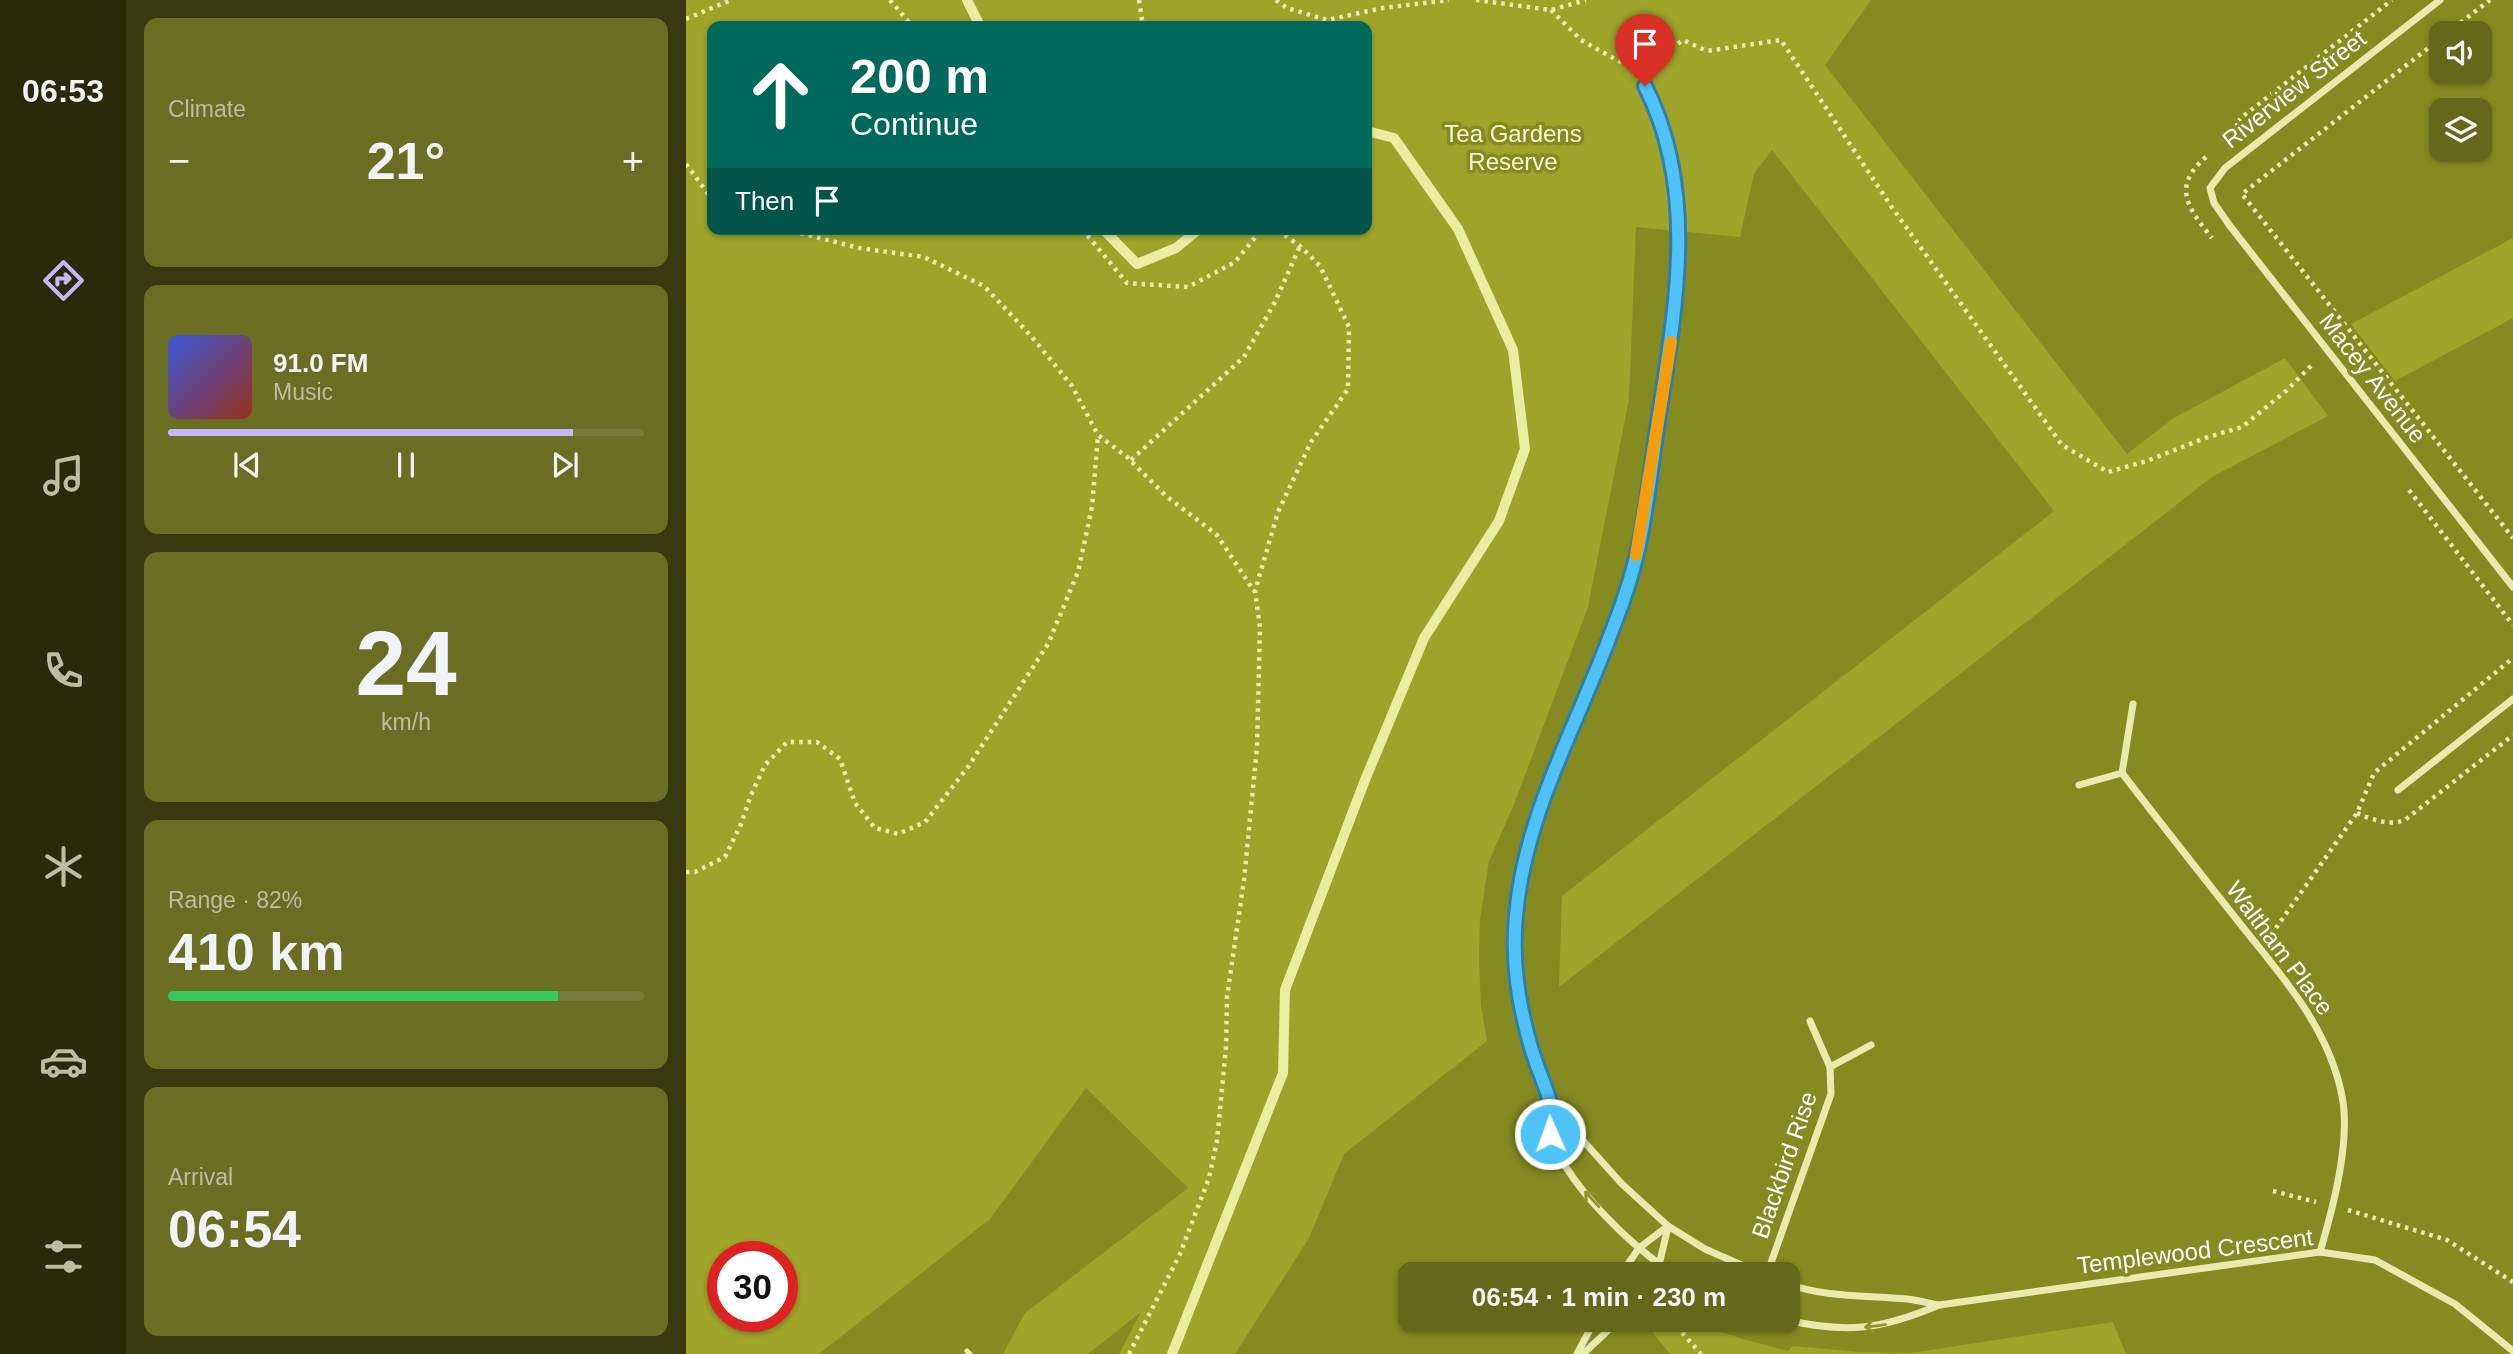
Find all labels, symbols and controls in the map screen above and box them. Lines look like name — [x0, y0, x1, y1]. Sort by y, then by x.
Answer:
pin — [1615, 14, 1675, 86]
map controls — [2429, 21, 2492, 161]
button: sound — [2429, 21, 2492, 84]
street label: Riverview Street — [2217, 24, 2371, 153]
icon: arrive — [1626, 25, 1664, 63]
icon: ahead — [735, 49, 826, 140]
text: 200 m — [850, 49, 989, 103]
text: 06:53 — [22, 73, 104, 109]
text: Climate — [168, 96, 246, 122]
button: layers — [2429, 98, 2492, 161]
text: Continue — [850, 106, 978, 142]
park label: Tea Gardens Reserve — [1444, 120, 1582, 175]
text: 21° — [367, 132, 445, 190]
text: − — [168, 140, 190, 182]
text: + — [622, 140, 644, 182]
icon: arrive — [808, 182, 846, 220]
text: Then — [735, 186, 794, 216]
icon: directions — [39, 256, 88, 305]
street label: Macey Avenue — [2314, 308, 2432, 448]
text: 91.0 FM — [273, 348, 368, 378]
text: Music — [273, 379, 333, 405]
icon: previous — [228, 446, 266, 484]
icon: pause — [387, 446, 425, 484]
icon: next — [546, 446, 584, 484]
icon: music — [39, 451, 88, 500]
text: 24 — [355, 613, 457, 714]
icon: phone — [39, 646, 88, 695]
text: km/h — [381, 709, 431, 735]
icon: climate — [39, 842, 88, 891]
street label: Waltham Place — [2221, 876, 2339, 1020]
text: Range · 82% — [168, 887, 302, 913]
text: 410 km — [168, 923, 344, 981]
icon: car — [39, 1037, 88, 1086]
street label: Blackbird Rise — [1746, 1088, 1822, 1242]
position arrow — [1513, 1097, 1587, 1171]
text: Arrival — [168, 1164, 233, 1190]
one-way arrow — [1584, 1191, 1600, 1209]
text: 06:54 — [168, 1200, 301, 1258]
street label: Templewood Crescent — [2076, 1223, 2315, 1279]
icon: filters — [39, 1232, 88, 1281]
speed limit sign: 30 — [707, 1241, 798, 1332]
text: 06:54 · 1 min · 230 m — [1472, 1282, 1726, 1312]
one-way arrow — [1864, 1320, 1887, 1333]

